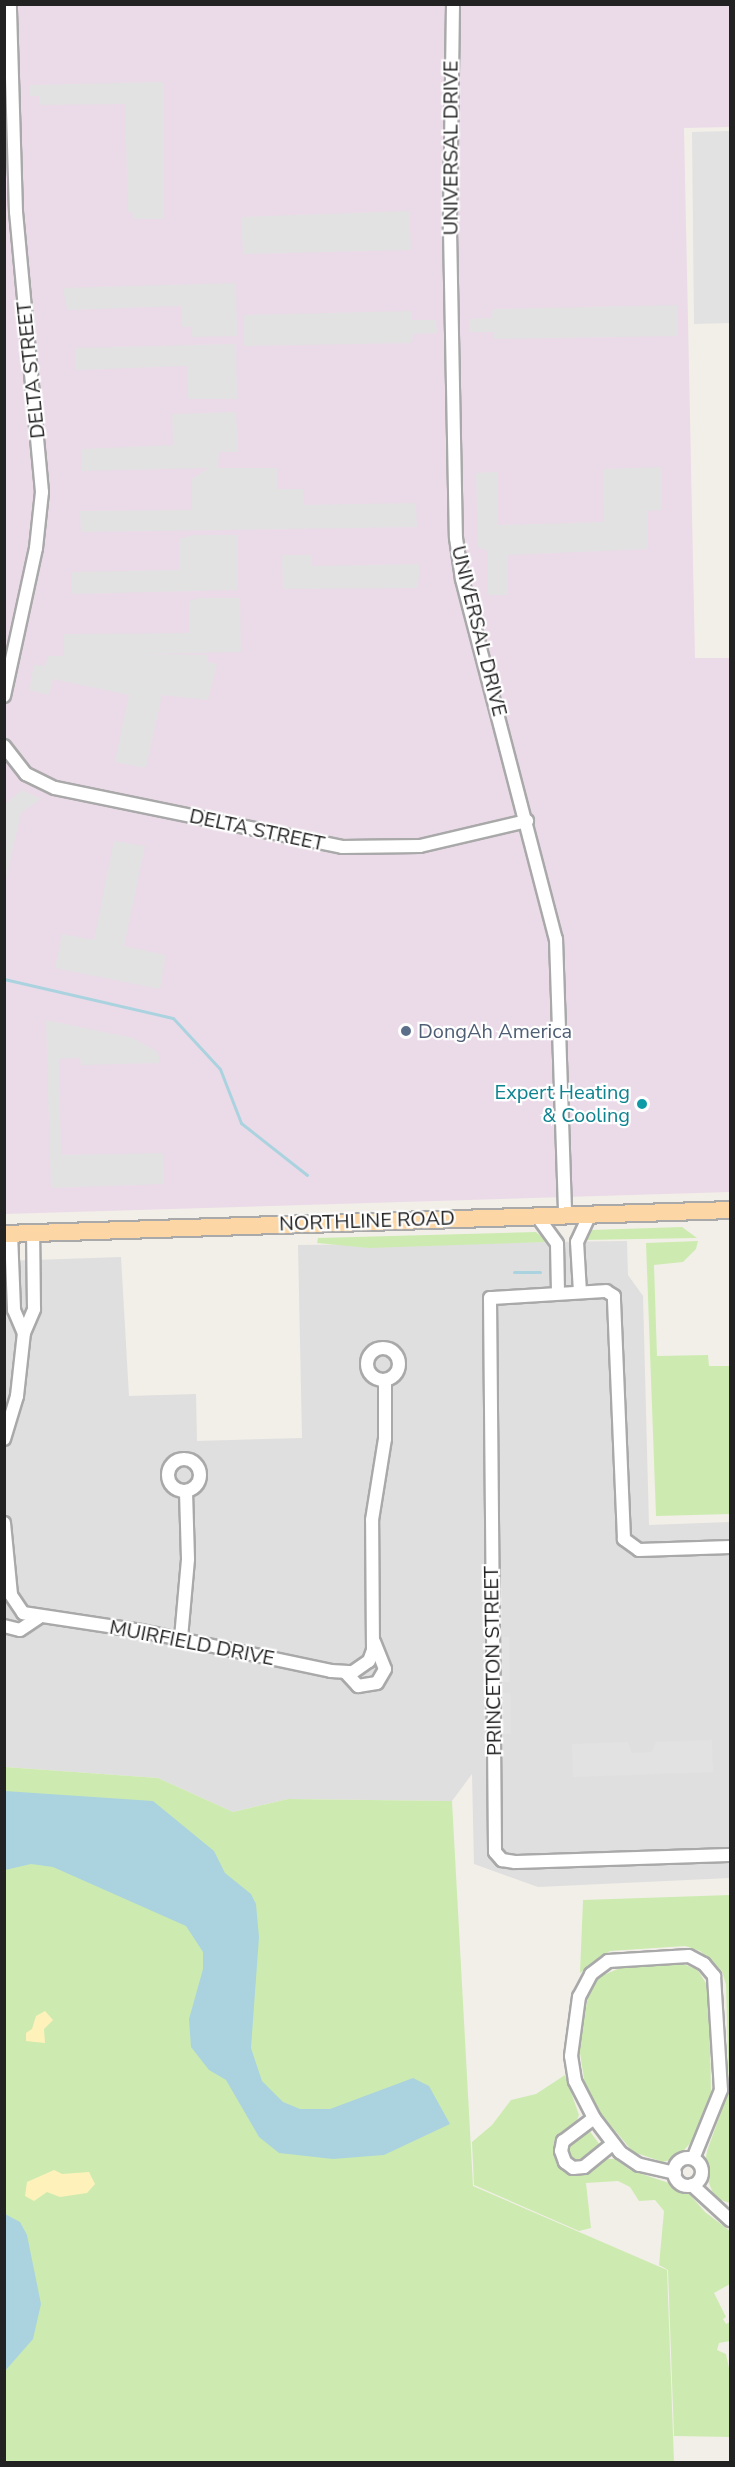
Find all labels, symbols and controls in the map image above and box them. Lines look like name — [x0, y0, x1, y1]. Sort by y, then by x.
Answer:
street label: UNIVERSAL DRIVE — [439, 61, 463, 235]
street label: DELTA STREET — [12, 300, 50, 440]
street label: UNIVERSAL DRIVE — [446, 543, 512, 719]
street label: DELTA STREET — [187, 804, 327, 856]
place label: DongAh America — [418, 1019, 572, 1043]
marker: DongAh America — [399, 1024, 413, 1038]
place label: Expert Heating & Cooling — [495, 1080, 630, 1127]
marker: Expert Heating & Cooling — [635, 1097, 649, 1111]
street label: NORTHLINE ROAD — [279, 1206, 455, 1236]
street label: PRINCETON STREET — [479, 1566, 507, 1756]
street label: MUIRFIELD DRIVE — [107, 1615, 277, 1671]

